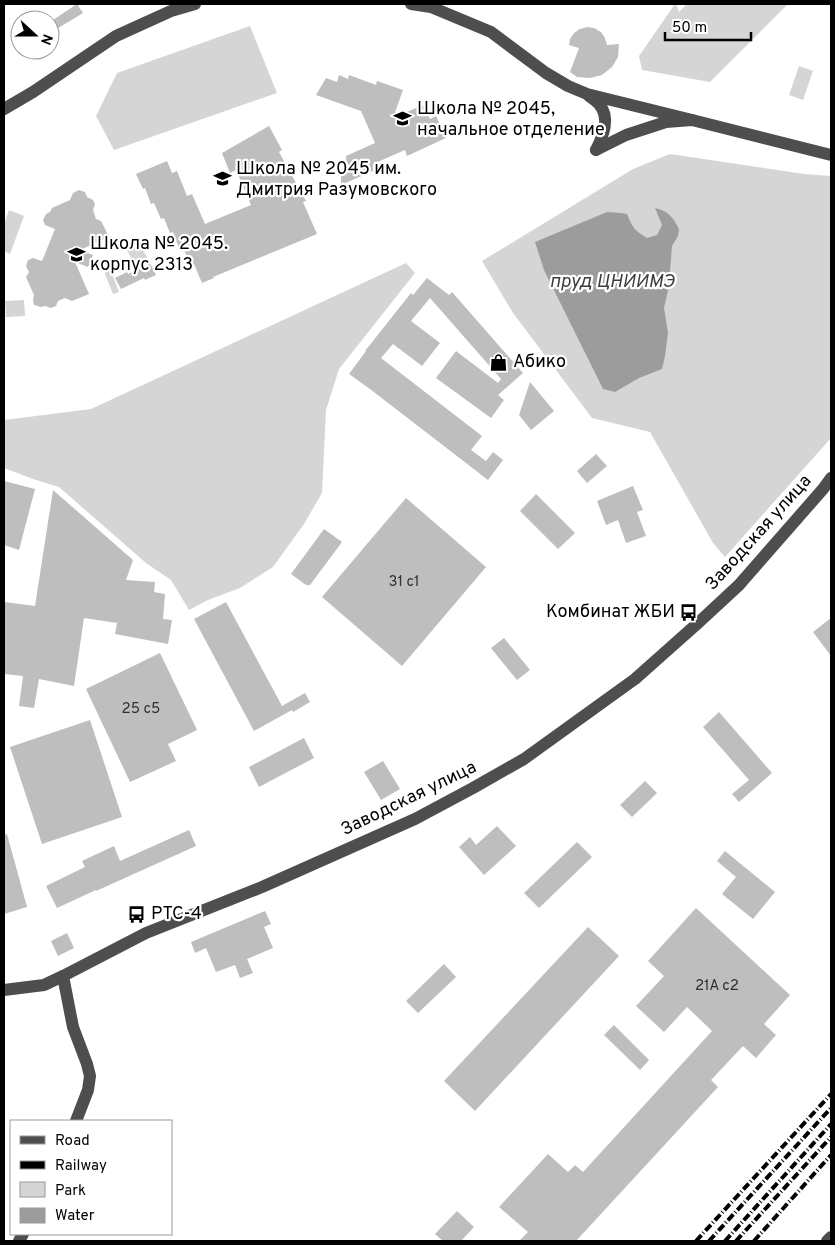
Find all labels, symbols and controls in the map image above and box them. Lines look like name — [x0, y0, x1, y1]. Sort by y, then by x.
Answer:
north arrow — [10, 10, 60, 60]
scale bar — [665, 10, 751, 42]
text: 50 m — [672, 19, 707, 38]
text: N — [36, 31, 55, 47]
place label: Школа № 2045, начальное отделение — [417, 98, 605, 142]
school or university icon: Школа № 2045, начальное отделение — [393, 109, 413, 129]
place label: Школа № 2045 им. Дмитрия Разумовского — [236, 158, 437, 202]
school or university icon: Школа № 2045 им. Дмитрия Разумовского — [212, 169, 232, 189]
place label: Школа № 2045. корпус 2313 — [90, 233, 228, 277]
school or university icon: Школа № 2045. корпус 2313 — [66, 244, 86, 264]
water label: пруд ЦНИИМЭ — [549, 270, 675, 294]
place label: Абико — [513, 351, 566, 374]
shop icon: Абико — [489, 352, 509, 372]
street label: Заводская улица — [701, 470, 817, 596]
house number: 31 с1 — [388, 573, 420, 592]
place label: Комбинат ЖБИ — [546, 601, 675, 624]
bus stop icon: Комбинат ЖБИ — [679, 602, 699, 622]
house number: 25 с5 — [122, 700, 160, 719]
street label: Заводская улица — [337, 756, 481, 842]
place label: РТС-4 — [151, 903, 202, 926]
bus stop icon: РТС-4 — [127, 904, 147, 924]
house number: 21А с2 — [695, 977, 739, 996]
legend — [10, 1120, 172, 1235]
text: Road — [55, 1132, 90, 1151]
text: Railway — [55, 1157, 107, 1176]
text: Park — [55, 1182, 86, 1201]
text: Water — [55, 1207, 95, 1226]

